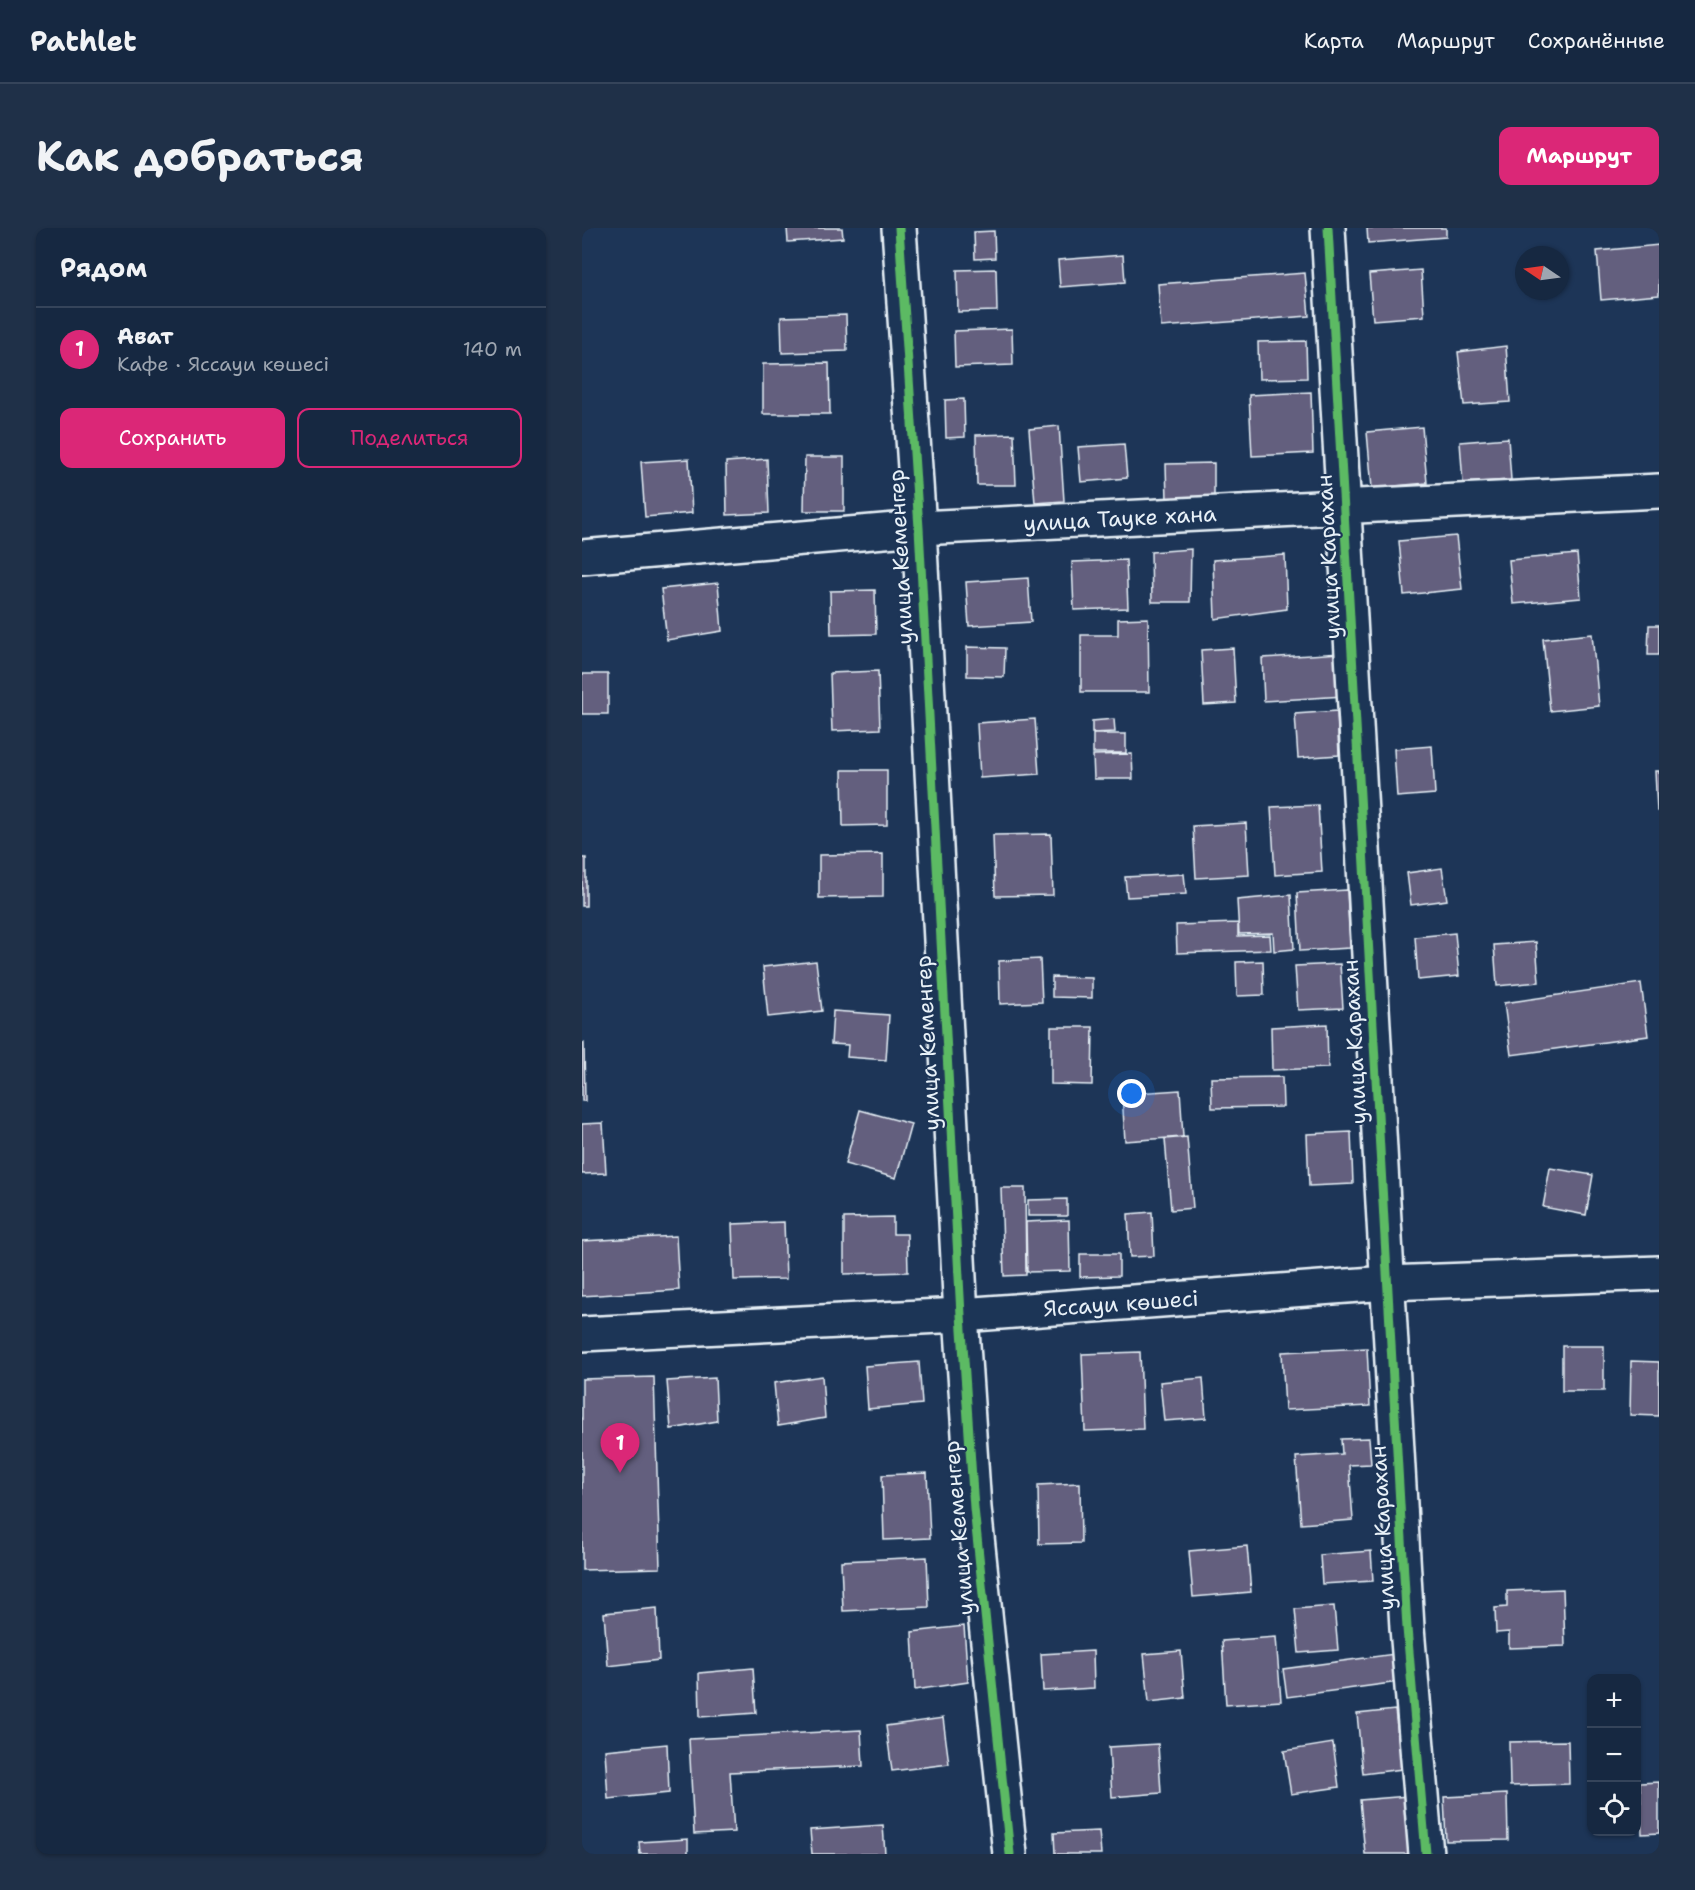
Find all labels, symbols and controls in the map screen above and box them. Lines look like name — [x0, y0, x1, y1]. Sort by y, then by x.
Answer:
text: Pathlet — [30, 22, 137, 60]
text: Карта — [1304, 27, 1364, 55]
text: Маршрут — [1397, 27, 1495, 55]
text: Сохранённые — [1528, 27, 1665, 55]
button: Маршрут — [1499, 127, 1659, 185]
text: Как добраться — [36, 128, 364, 184]
north arrow — [1515, 246, 1569, 300]
text: Рядом — [60, 250, 147, 285]
text: Ават — [117, 322, 173, 351]
text: 1 — [75, 336, 84, 362]
text: 140 m — [463, 336, 522, 362]
text: Кафе · Яссауи көшесі — [117, 351, 329, 377]
button: Сохранить — [60, 408, 285, 468]
button: Поделиться — [297, 408, 522, 468]
street label: улица Кеменгер — [881, 469, 920, 645]
street label: улица Карахан — [1310, 474, 1347, 640]
street label: улица Тауке хана — [1023, 499, 1218, 538]
street label: улица Кеменгер — [908, 955, 947, 1131]
street label: улица Карахан — [1336, 959, 1373, 1125]
your location — [1117, 1079, 1146, 1108]
street label: Яссауи көшесі — [1043, 1284, 1199, 1323]
pin: 1 — [600, 1424, 639, 1473]
street label: улица Кеменгер — [936, 1439, 981, 1617]
street label: улица Карахан — [1364, 1445, 1401, 1611]
map controls — [1587, 1674, 1641, 1836]
button: + — [1587, 1674, 1641, 1728]
button: − — [1587, 1728, 1641, 1782]
button: locate — [1587, 1782, 1641, 1836]

